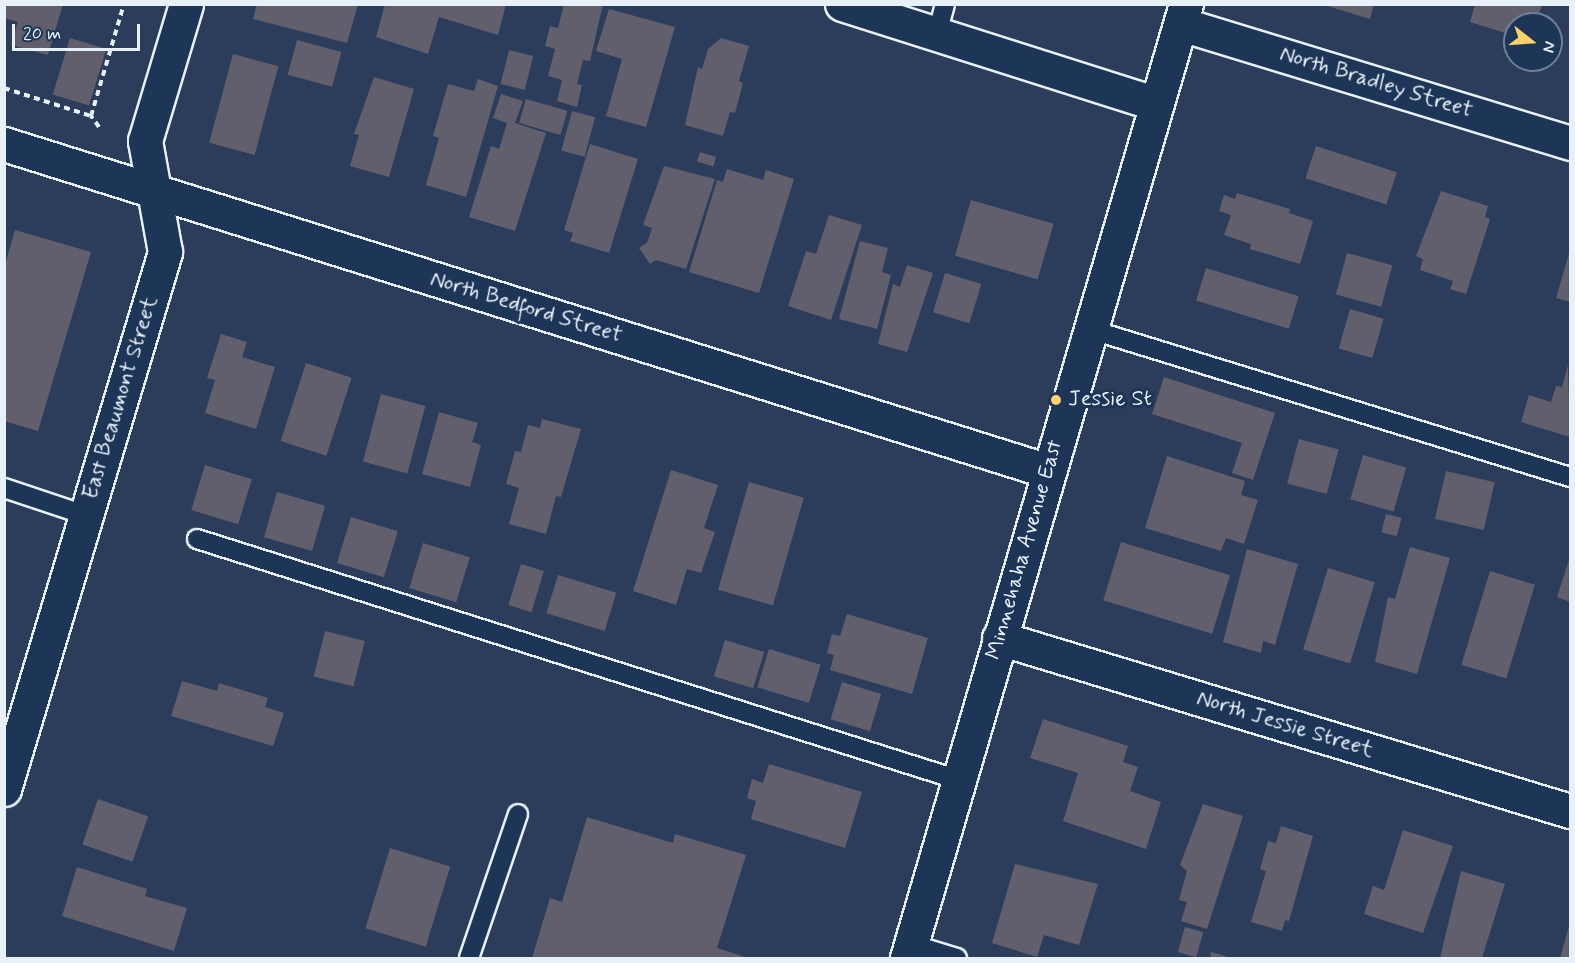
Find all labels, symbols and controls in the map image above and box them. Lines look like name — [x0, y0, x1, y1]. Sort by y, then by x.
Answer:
scale bar — [15, 12, 142, 50]
north arrow — [1503, 12, 1563, 72]
text: 20 m — [23, 22, 61, 46]
text: N — [1537, 39, 1560, 55]
street label: North Bradley Street — [1277, 41, 1475, 125]
street label: North Bedford Street — [427, 266, 625, 350]
street label: East Beaumont Street — [78, 293, 164, 503]
place label: Jessie St — [1068, 387, 1152, 413]
marker: Jessie St — [1049, 393, 1063, 407]
street label: Minnehaha Avenue East — [981, 436, 1069, 664]
street label: North Jessie Street — [1193, 686, 1377, 764]

